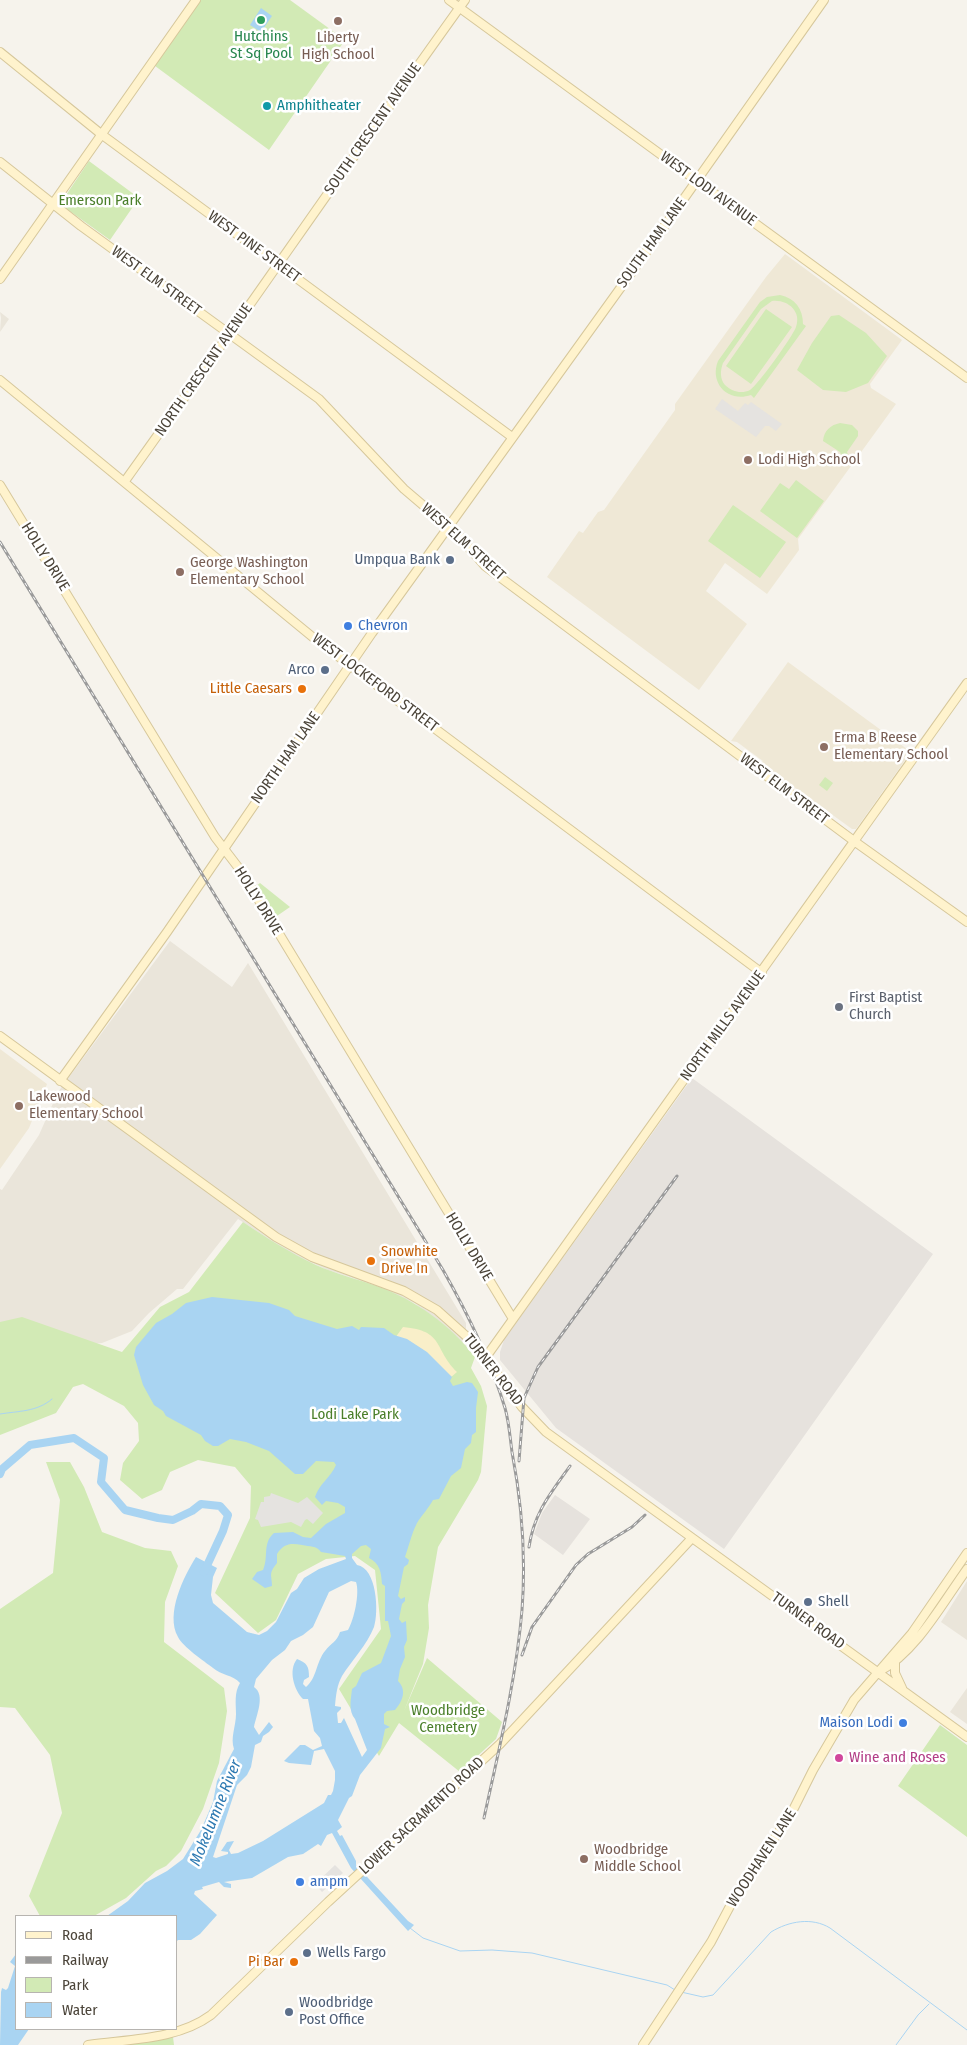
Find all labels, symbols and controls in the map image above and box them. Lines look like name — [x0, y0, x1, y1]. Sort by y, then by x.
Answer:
marker: Hutchins St Sq Pool — [255, 14, 267, 26]
marker: Liberty High School — [332, 15, 344, 27]
place label: Hutchins St Sq Pool — [230, 28, 292, 63]
place label: Liberty High School — [302, 29, 374, 64]
street label: SOUTH CRESCENT AVENUE — [321, 60, 425, 198]
place label: Amphitheater — [277, 97, 361, 115]
marker: Amphitheater — [261, 100, 273, 112]
street label: WEST LODI AVENUE — [656, 148, 760, 230]
park label: Emerson Park — [58, 192, 142, 210]
street label: SOUTH HAM LANE — [613, 194, 691, 292]
street label: WEST PINE STREET — [204, 207, 304, 287]
street label: WEST ELM STREET — [108, 242, 204, 320]
street label: NORTH CRESCENT AVENUE — [151, 300, 257, 440]
place label: Lodi High School — [758, 451, 860, 469]
marker: Lodi High School — [742, 454, 754, 466]
street label: WEST ELM STREET — [417, 500, 509, 584]
street label: HOLLY DRIVE — [17, 520, 73, 594]
place label: Umpqua Bank — [354, 551, 440, 569]
place label: George Washington Elementary School — [190, 554, 308, 589]
marker: Umpqua Bank — [444, 554, 456, 566]
marker: George Washington Elementary School — [174, 566, 186, 578]
place label: Chevron — [358, 617, 408, 635]
marker: Chevron — [342, 620, 354, 632]
street label: WEST LOCKEFORD STREET — [308, 630, 442, 736]
place label: Arco — [288, 661, 315, 679]
marker: Arco — [319, 664, 331, 676]
place label: Little Caesars — [210, 680, 292, 698]
marker: Little Caesars — [296, 683, 308, 695]
street label: NORTH HAM LANE — [248, 709, 324, 807]
place label: Erma B Reese Elementary School — [834, 729, 948, 764]
marker: Erma B Reese Elementary School — [818, 741, 830, 753]
street label: WEST ELM STREET — [736, 750, 832, 828]
street label: HOLLY DRIVE — [230, 864, 286, 938]
street label: NORTH MILLS AVENUE — [677, 967, 769, 1085]
place label: First Baptist Church — [849, 989, 922, 1024]
marker: First Baptist Church — [833, 1001, 845, 1013]
place label: Lakewood Elementary School — [29, 1088, 143, 1123]
marker: Lakewood Elementary School — [13, 1100, 25, 1112]
street label: HOLLY DRIVE — [441, 1209, 497, 1285]
place label: Snowhite Drive In — [381, 1243, 438, 1278]
marker: Snowhite Drive In — [365, 1255, 377, 1267]
street label: TURNER ROAD — [460, 1331, 526, 1409]
park label: Lodi Lake Park — [311, 1406, 399, 1424]
street label: TURNER ROAD — [768, 1589, 848, 1653]
place label: Shell — [818, 1593, 849, 1611]
marker: Shell — [802, 1596, 814, 1608]
park label: Woodbridge Cemetery — [411, 1702, 485, 1737]
place label: Maison Lodi — [819, 1714, 893, 1732]
marker: Maison Lodi — [897, 1717, 909, 1729]
place label: Wine and Roses — [849, 1749, 946, 1767]
marker: Wine and Roses — [833, 1752, 845, 1764]
street label: LOWER SACRAMENTO ROAD — [356, 1753, 488, 1879]
water label: Mokelumne River — [186, 1757, 246, 1869]
street label: WOODHAVEN LANE — [724, 1805, 800, 1911]
place label: Woodbridge Middle School — [594, 1841, 681, 1876]
marker: Woodbridge Middle School — [578, 1853, 590, 1865]
place label: ampm — [310, 1873, 348, 1891]
marker: ampm — [294, 1876, 306, 1888]
legend — [15, 1915, 178, 2030]
text: Road — [62, 1926, 93, 1944]
place label: Wells Fargo — [317, 1944, 386, 1962]
marker: Wells Fargo — [301, 1947, 313, 1959]
text: Railway — [62, 1951, 109, 1969]
place label: Pi Bar — [248, 1953, 284, 1971]
marker: Pi Bar — [288, 1956, 300, 1968]
text: Park — [62, 1976, 89, 1994]
place label: Woodbridge Post Office — [299, 1994, 373, 2029]
text: Water — [62, 2001, 97, 2019]
marker: Woodbridge Post Office — [283, 2006, 295, 2018]

